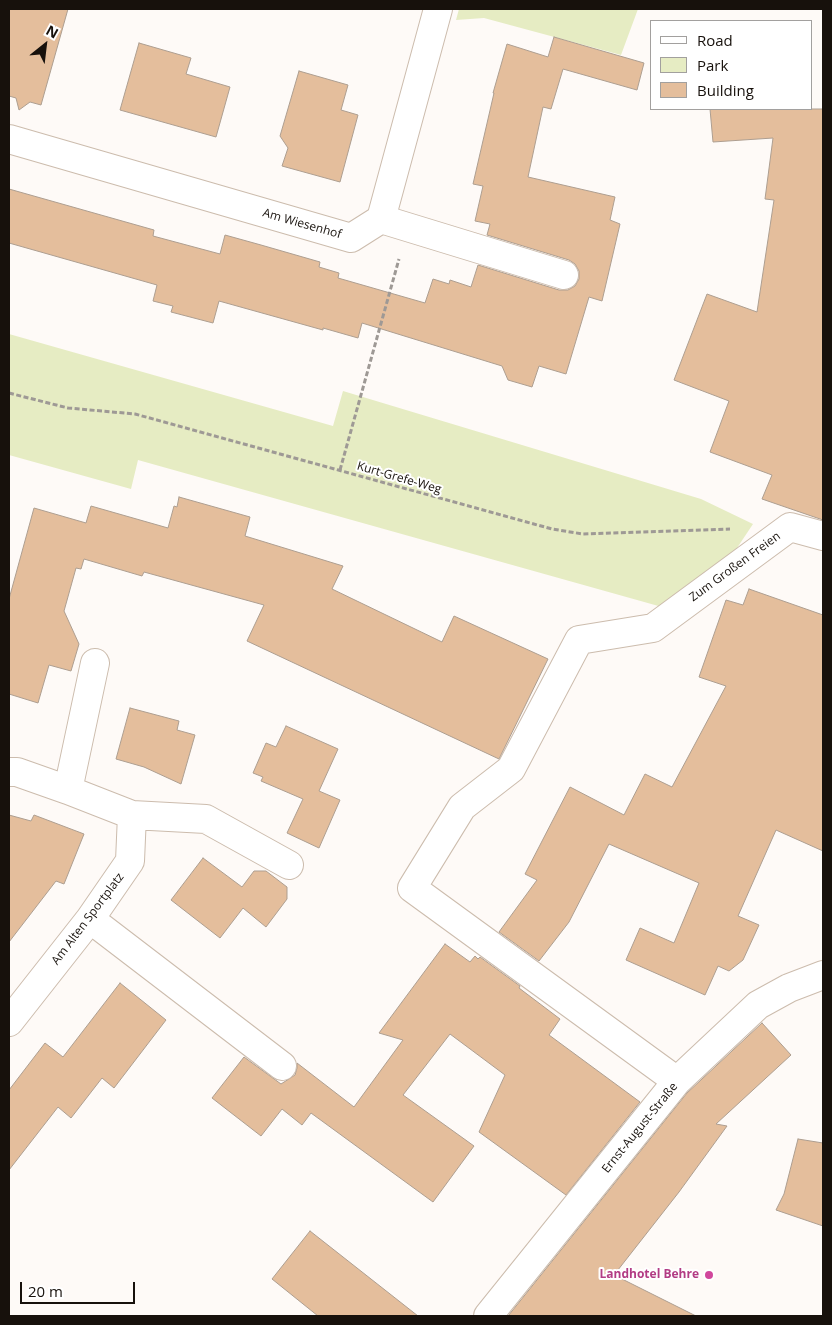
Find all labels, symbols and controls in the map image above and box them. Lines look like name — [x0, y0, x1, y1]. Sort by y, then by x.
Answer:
north arrow — [20, 20, 70, 70]
text: N — [43, 20, 62, 43]
legend — [650, 20, 812, 110]
text: Road — [697, 30, 733, 50]
text: Park — [697, 55, 728, 75]
text: Building — [697, 80, 754, 100]
street label: Am Wiesenhof — [261, 206, 343, 242]
street label: Kurt-Grefe-Weg — [355, 459, 443, 497]
street label: Zum Großen Freien — [687, 529, 783, 605]
street label: Am Alten Sportplatz — [49, 870, 127, 968]
street label: Ernst-August-Straße — [599, 1080, 681, 1176]
place label: Landhotel Behre — [600, 1268, 699, 1282]
marker: Landhotel Behre — [703, 1269, 715, 1281]
scale bar — [22, 1272, 138, 1304]
text: 20 m — [28, 1281, 63, 1301]

